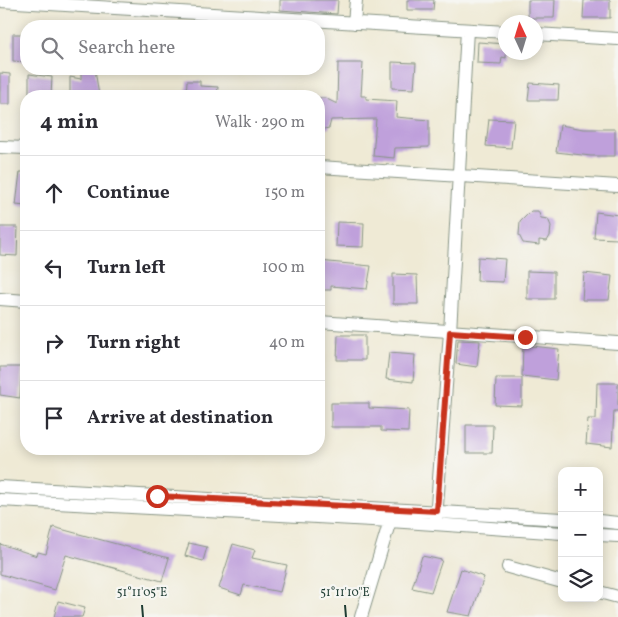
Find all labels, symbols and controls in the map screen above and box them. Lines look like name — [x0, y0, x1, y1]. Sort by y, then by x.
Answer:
north arrow — [498, 15, 543, 60]
search box — [20, 20, 325, 75]
icon: search — [38, 34, 66, 62]
text: Search here — [78, 35, 175, 61]
text: 4 min — [40, 108, 99, 137]
text: Walk · 290 m — [215, 112, 305, 134]
icon: ahead — [40, 179, 68, 207]
text: Continue — [87, 180, 170, 206]
text: 150 m — [264, 182, 305, 204]
icon: left — [40, 254, 68, 282]
text: Turn left — [87, 255, 166, 281]
text: 100 m — [262, 257, 305, 279]
route end — [514, 326, 537, 349]
icon: right — [40, 329, 68, 357]
text: Turn right — [87, 330, 180, 356]
text: 40 m — [269, 332, 305, 354]
icon: arrive — [40, 404, 68, 432]
text: Arrive at destination — [87, 405, 273, 431]
map controls — [558, 467, 603, 602]
button: + — [558, 467, 603, 512]
route start — [146, 485, 169, 508]
button: − — [558, 512, 603, 557]
button: layers — [558, 557, 603, 602]
text: 51°11'05"E — [117, 585, 167, 601]
text: 51°11'10"E — [320, 585, 370, 601]

